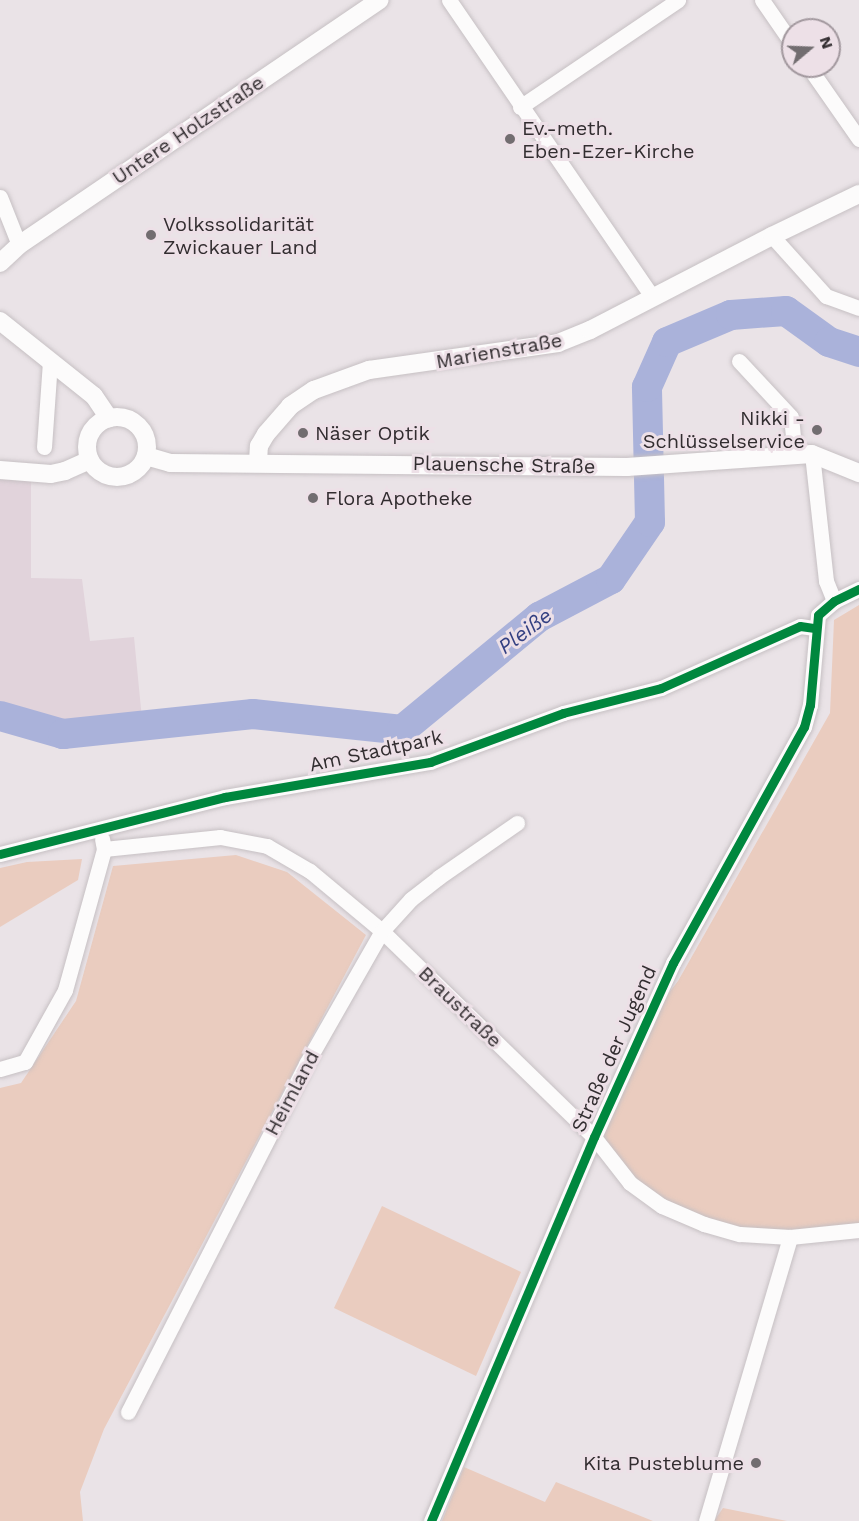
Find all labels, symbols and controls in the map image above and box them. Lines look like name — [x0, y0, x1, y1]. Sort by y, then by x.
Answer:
north arrow — [781, 18, 841, 78]
text: N — [816, 34, 838, 51]
street label: Untere Holzstraße — [108, 70, 268, 190]
place label: Ev.-meth. Eben-Ezer-Kirche — [522, 116, 695, 163]
marker: Ev.-meth. Eben-Ezer-Kirche — [503, 132, 517, 146]
place label: Volkssolidarität Zwickauer Land — [163, 212, 318, 259]
marker: Volkssolidarität Zwickauer Land — [144, 228, 158, 242]
street label: Marienstraße — [434, 328, 564, 374]
place label: Nikki - Schlüsselservice — [643, 406, 805, 453]
place label: Näser Optik — [315, 421, 430, 445]
marker: Nikki - Schlüsselservice — [810, 423, 824, 437]
marker: Näser Optik — [296, 426, 310, 440]
street label: Plauensche Straße — [412, 451, 596, 479]
place label: Flora Apotheke — [325, 486, 474, 510]
marker: Flora Apotheke — [306, 491, 320, 505]
water label: Pleiße — [493, 603, 557, 659]
street label: Am Stadtpark — [307, 725, 445, 777]
street label: Braustraße — [413, 961, 507, 1053]
street label: Straße der Jugend — [566, 962, 662, 1136]
street label: Heimland — [260, 1046, 324, 1140]
place label: Kita Pusteblume — [582, 1451, 744, 1475]
marker: Kita Pusteblume — [749, 1456, 763, 1470]

